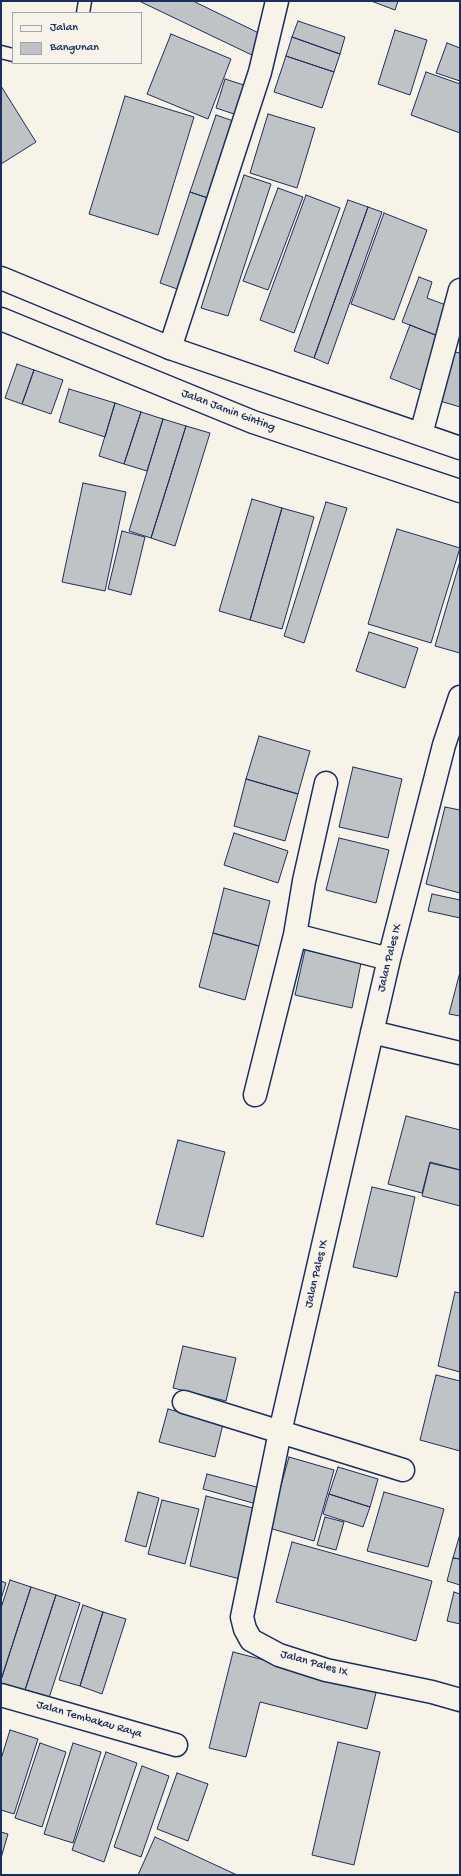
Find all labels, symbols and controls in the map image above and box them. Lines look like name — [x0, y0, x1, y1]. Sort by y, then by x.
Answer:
legend — [12, 12, 142, 64]
text: Jalan — [50, 21, 78, 35]
text: Bangunan — [50, 41, 99, 55]
street label: Jalan Jamin Ginting — [179, 386, 277, 436]
street label: Jalan Pales IX — [375, 923, 405, 993]
street label: Jalan Pales IX — [302, 1239, 332, 1309]
street label: Jalan Pales IX — [279, 1648, 349, 1680]
street label: Jalan Tembakau Raya — [35, 1698, 143, 1742]

